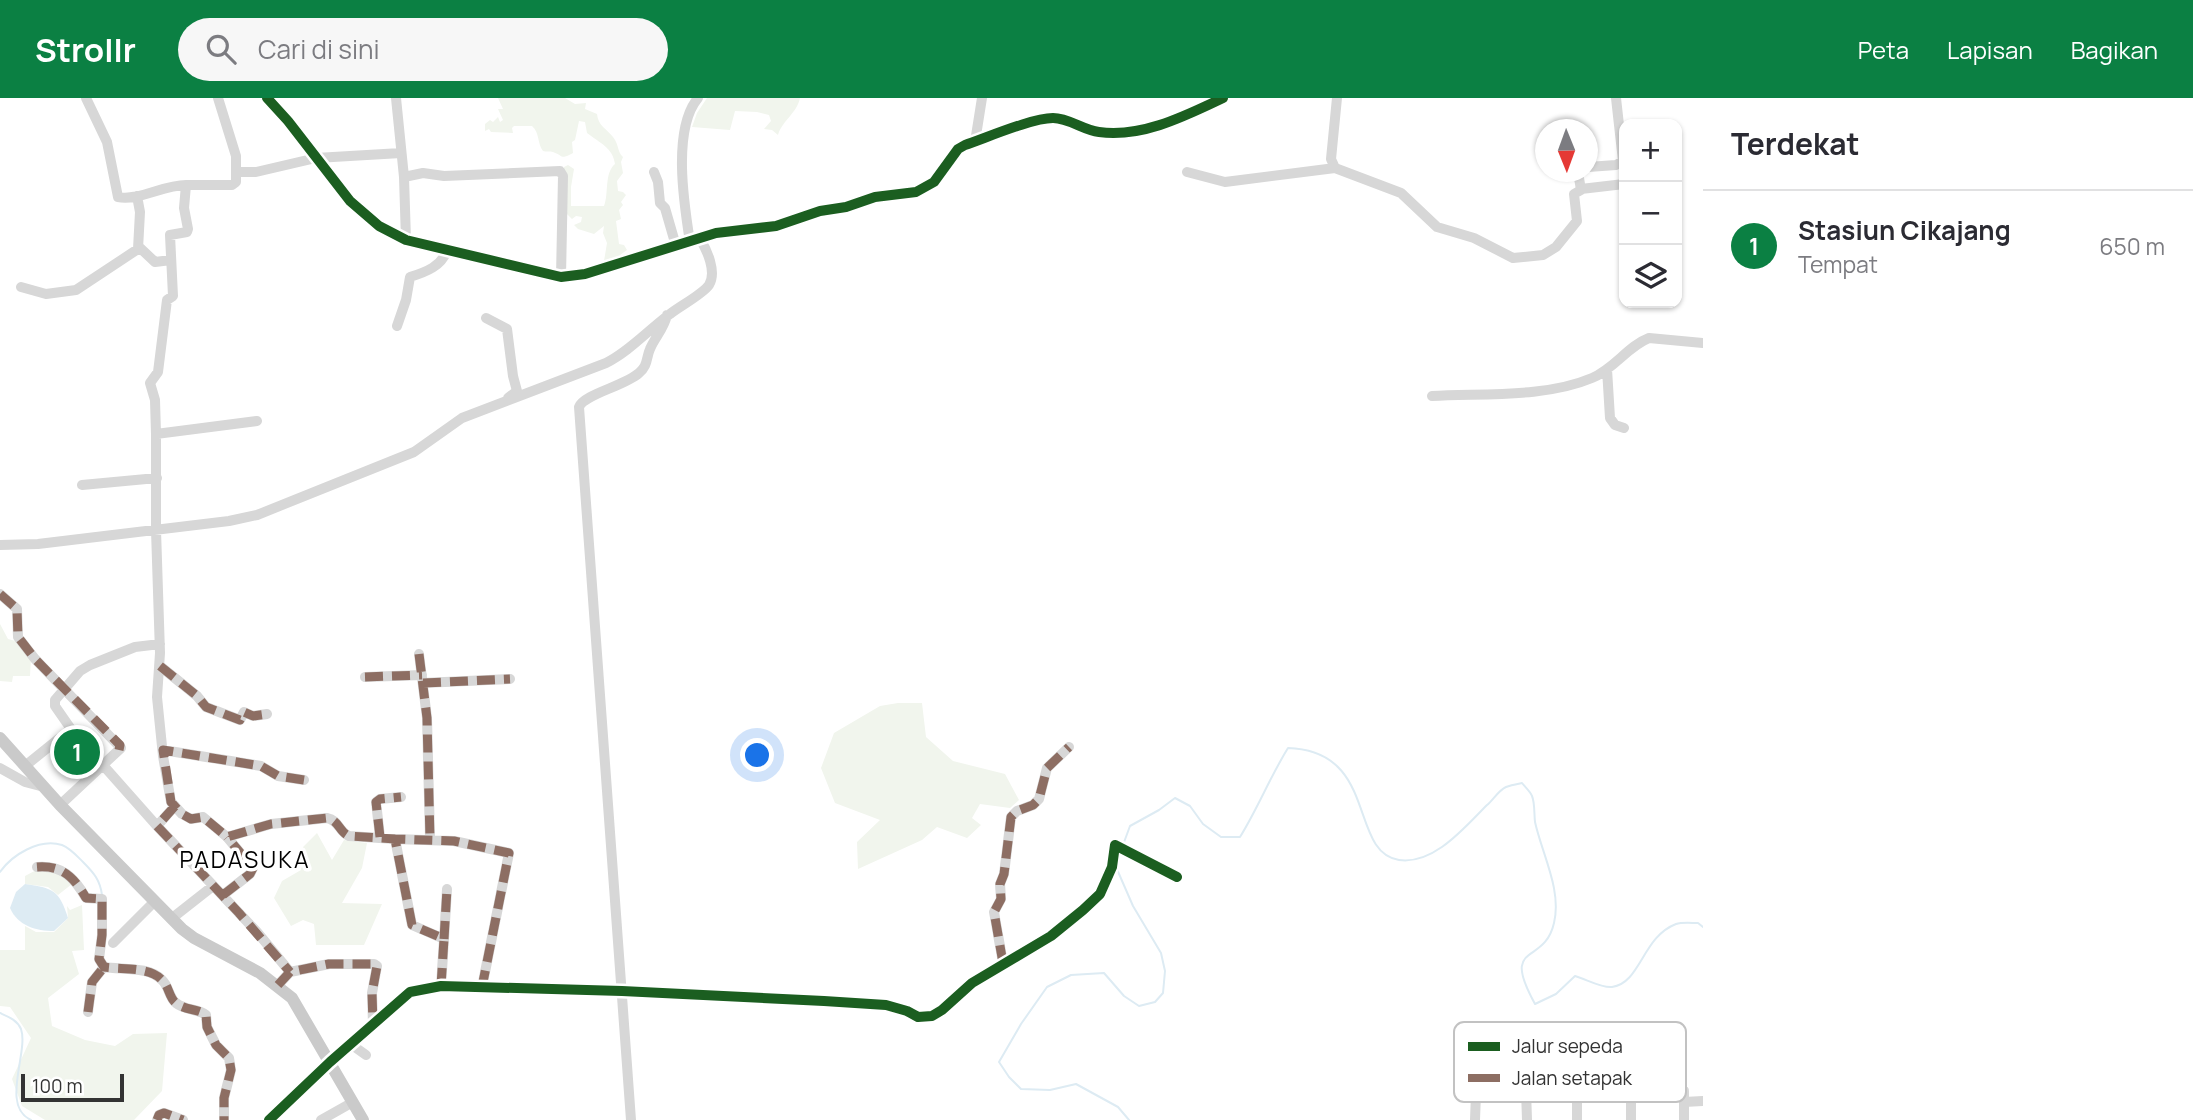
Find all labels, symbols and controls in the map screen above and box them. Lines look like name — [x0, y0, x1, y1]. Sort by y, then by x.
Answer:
search box — [178, 18, 668, 81]
text: Strollr — [35, 27, 136, 72]
icon: search — [202, 30, 240, 68]
text: Cari di sini — [258, 31, 380, 67]
text: Peta — [1858, 33, 1909, 66]
text: Lapisan — [1947, 33, 2033, 66]
text: Bagikan — [2071, 33, 2158, 66]
north arrow — [1535, 119, 1598, 182]
map controls — [1619, 119, 1682, 308]
button: + — [1619, 119, 1682, 182]
text: Terdekat — [1731, 123, 1860, 164]
button: − — [1619, 182, 1682, 245]
text: Stasiun Cikajang — [1798, 212, 2011, 248]
text: 1 — [1749, 230, 1759, 262]
text: 650 m — [2099, 230, 2165, 262]
button: layers — [1619, 245, 1682, 308]
text: Tempat — [1798, 248, 1878, 280]
pin: 1 — [54, 726, 100, 778]
your location — [740, 738, 774, 772]
district label: PADASUKA — [180, 843, 310, 875]
legend — [1454, 1022, 1686, 1102]
text: Jalur sepeda — [1512, 1033, 1623, 1059]
text: Jalan setapak — [1512, 1065, 1632, 1091]
scale bar — [21, 1071, 124, 1103]
text: 100 m — [32, 1073, 83, 1099]

